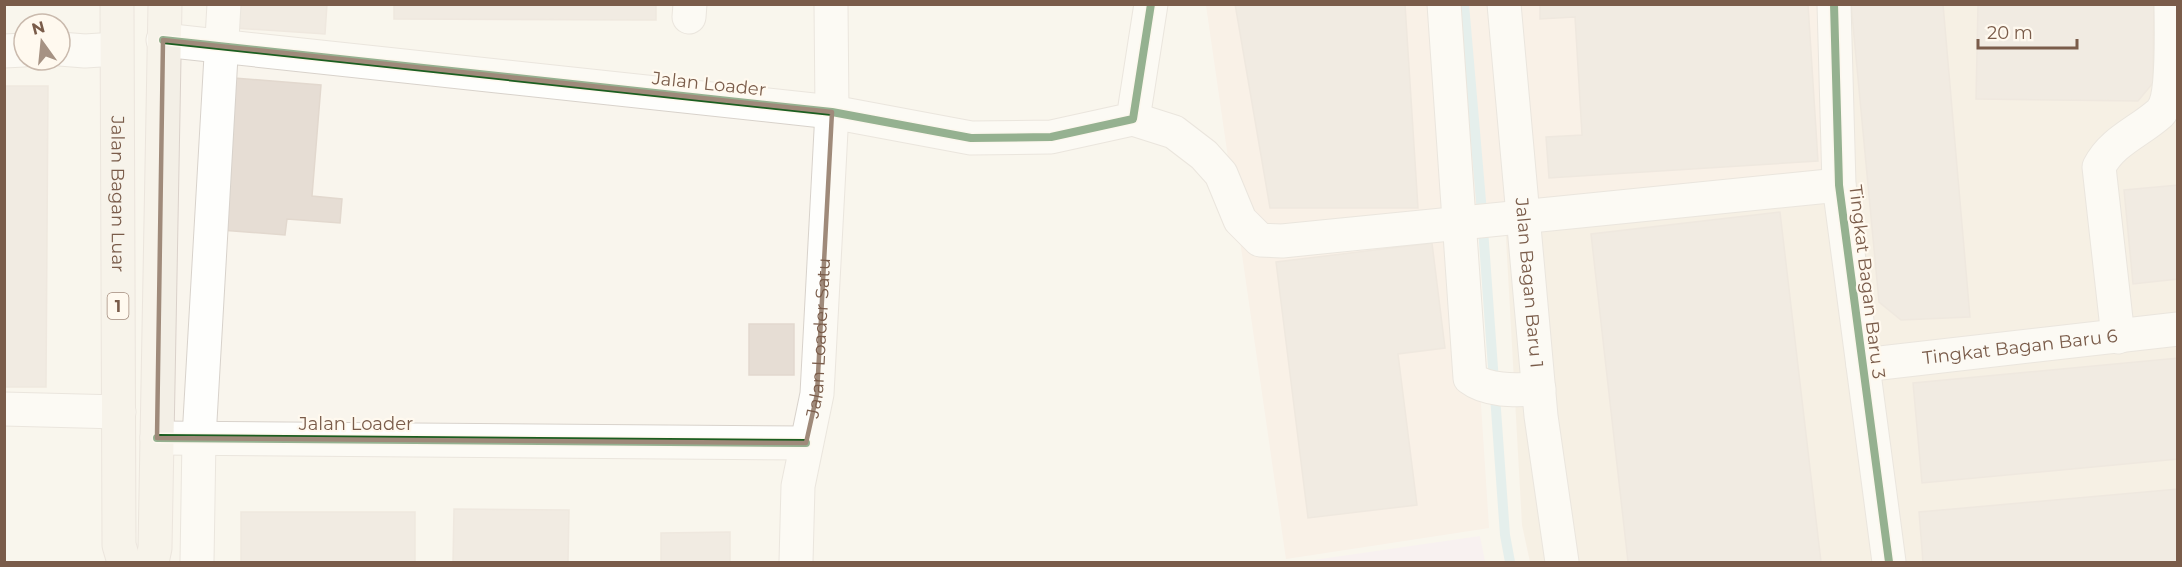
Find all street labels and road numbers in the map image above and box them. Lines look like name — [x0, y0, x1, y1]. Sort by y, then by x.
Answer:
street label: Jalan Loader — [650, 67, 767, 101]
street label: Jalan Bagan Luar — [106, 115, 129, 272]
street label: Tingkat Bagan Baru 3 — [1844, 184, 1890, 380]
street label: Jalan Bagan Baru 1 — [1510, 196, 1548, 369]
street label: Jalan Loader Satu — [801, 257, 835, 421]
road number: 1 — [108, 293, 128, 319]
street label: Tingkat Bagan Baru 6 — [1921, 325, 2119, 369]
street label: Jalan Loader — [298, 413, 413, 435]

